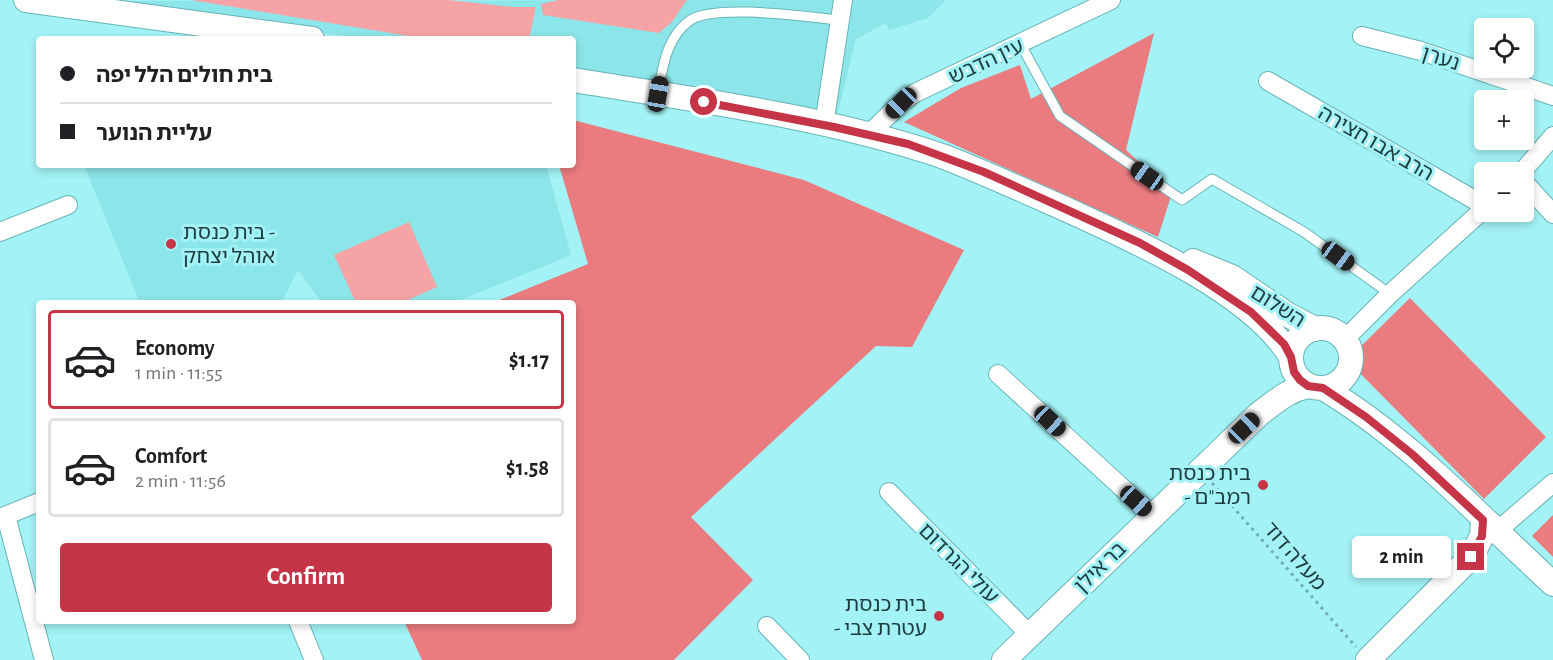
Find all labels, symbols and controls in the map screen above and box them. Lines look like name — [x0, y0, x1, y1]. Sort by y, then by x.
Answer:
map controls — [1474, 18, 1534, 222]
button: locate — [1474, 18, 1534, 78]
street label: עין הדבש — [945, 35, 1027, 88]
street label: נערן — [1419, 43, 1462, 74]
text: בית חולים הלל יפה — [96, 64, 273, 86]
car — [646, 75, 670, 113]
car — [882, 84, 920, 122]
route start — [690, 88, 717, 115]
button: + — [1474, 90, 1534, 150]
street label: הרב אבו חצירה — [1315, 102, 1437, 185]
text: עליית הנוער — [96, 122, 212, 144]
car — [1127, 158, 1167, 194]
button: − — [1474, 162, 1534, 222]
place label: בית כנסת - אוהל יצחק — [183, 222, 275, 267]
marker: בית כנסת - אוהל יצחק — [164, 237, 178, 251]
car — [1318, 238, 1358, 274]
street label: השלום — [1247, 282, 1309, 331]
icon: car — [63, 333, 117, 387]
text: Economy — [135, 337, 215, 359]
text: $1.17 — [509, 349, 549, 371]
text: 1 min · 11:55 — [135, 363, 223, 383]
car — [1031, 402, 1069, 440]
car — [1225, 409, 1263, 447]
icon: car — [63, 441, 117, 495]
text: Comfort — [135, 445, 207, 467]
text: $1.58 — [506, 457, 549, 479]
place label: בית כנסת - רמב"ם — [1169, 463, 1251, 508]
text: 2 min · 11:56 — [135, 471, 226, 491]
marker: בית כנסת - רמב"ם — [1256, 478, 1270, 492]
car — [1117, 482, 1155, 520]
street label: מעלה דוד — [1259, 518, 1330, 595]
street label: עולי הגרדום — [915, 519, 1003, 607]
callout: 2 min — [1351, 536, 1450, 578]
street label: בר אילן — [1070, 538, 1130, 597]
button: Confirm — [60, 543, 552, 612]
route end — [1457, 543, 1484, 570]
text: 2 min — [1379, 547, 1424, 567]
place label: בית כנסת - עטרת צבי — [834, 594, 927, 639]
marker: בית כנסת - עטרת צבי — [932, 609, 946, 623]

